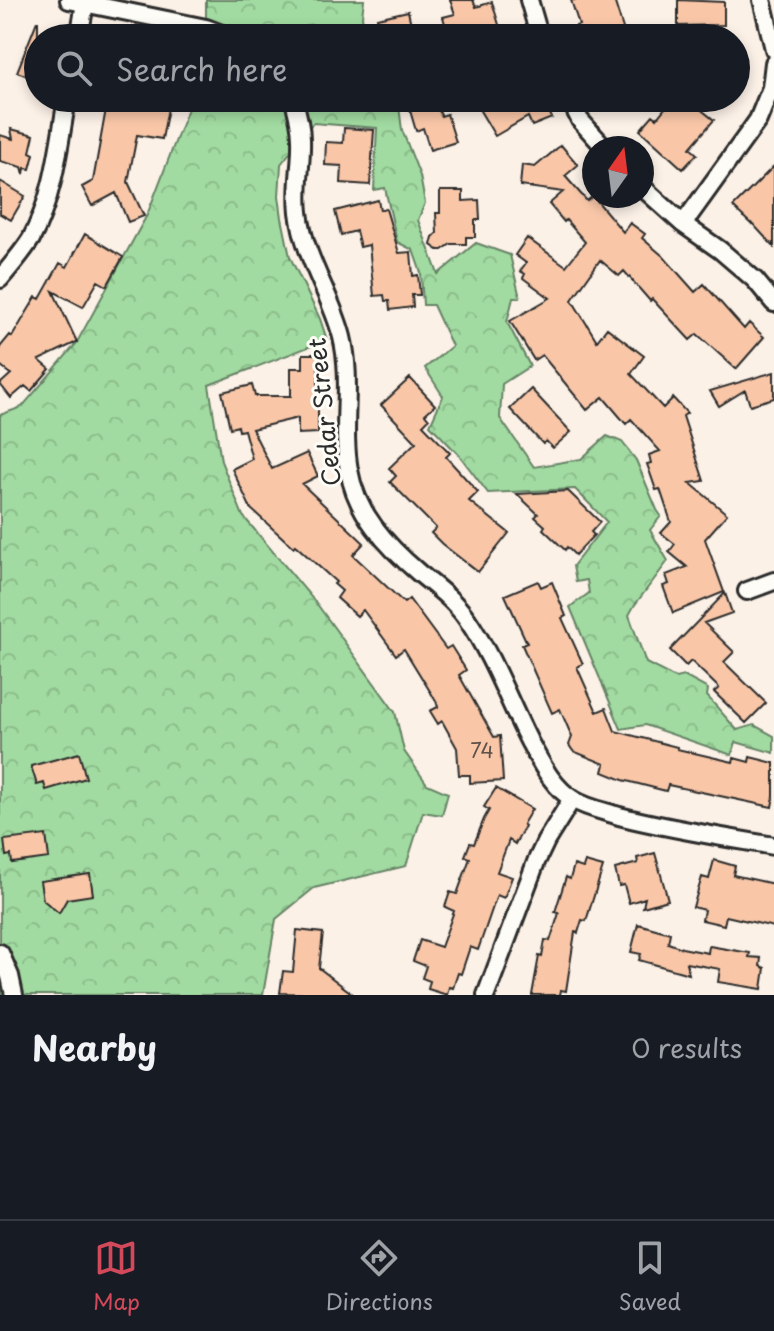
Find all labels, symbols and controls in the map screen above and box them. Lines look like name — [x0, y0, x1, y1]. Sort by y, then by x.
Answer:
search box — [24, 24, 750, 112]
icon: search — [52, 46, 96, 90]
text: Search here — [116, 46, 288, 91]
north arrow — [582, 136, 654, 208]
street label: Cedar Street — [297, 336, 349, 488]
house number: 74 — [470, 735, 494, 765]
text: Nearby — [32, 1021, 157, 1073]
text: 0 results — [631, 1028, 742, 1067]
tab: Map — [93, 1236, 140, 1317]
tab: Directions — [326, 1236, 433, 1317]
tab: Saved — [619, 1236, 681, 1317]

